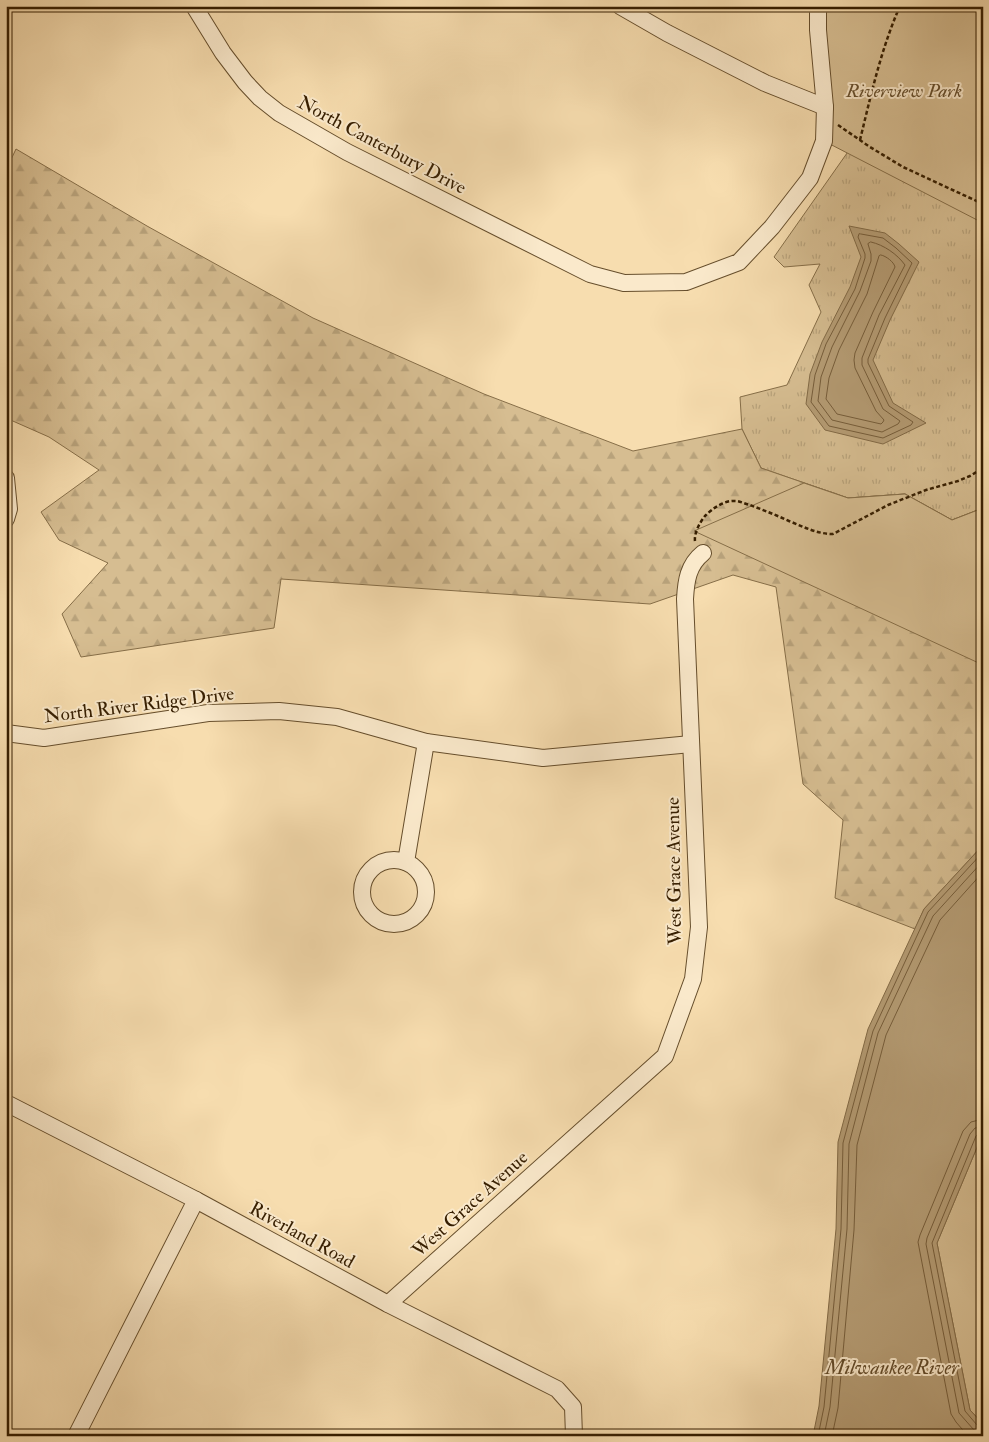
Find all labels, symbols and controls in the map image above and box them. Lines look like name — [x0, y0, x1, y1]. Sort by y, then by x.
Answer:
park label: Riverview Park — [845, 79, 962, 103]
street label: North Canterbury Drive — [294, 90, 470, 200]
street label: North River Ridge Drive — [43, 681, 235, 729]
street label: West Grace Avenue — [661, 797, 687, 946]
street label: West Grace Avenue — [406, 1146, 533, 1263]
street label: Riverland Road — [245, 1196, 360, 1274]
water label: Milwaukee River — [824, 1355, 960, 1380]

